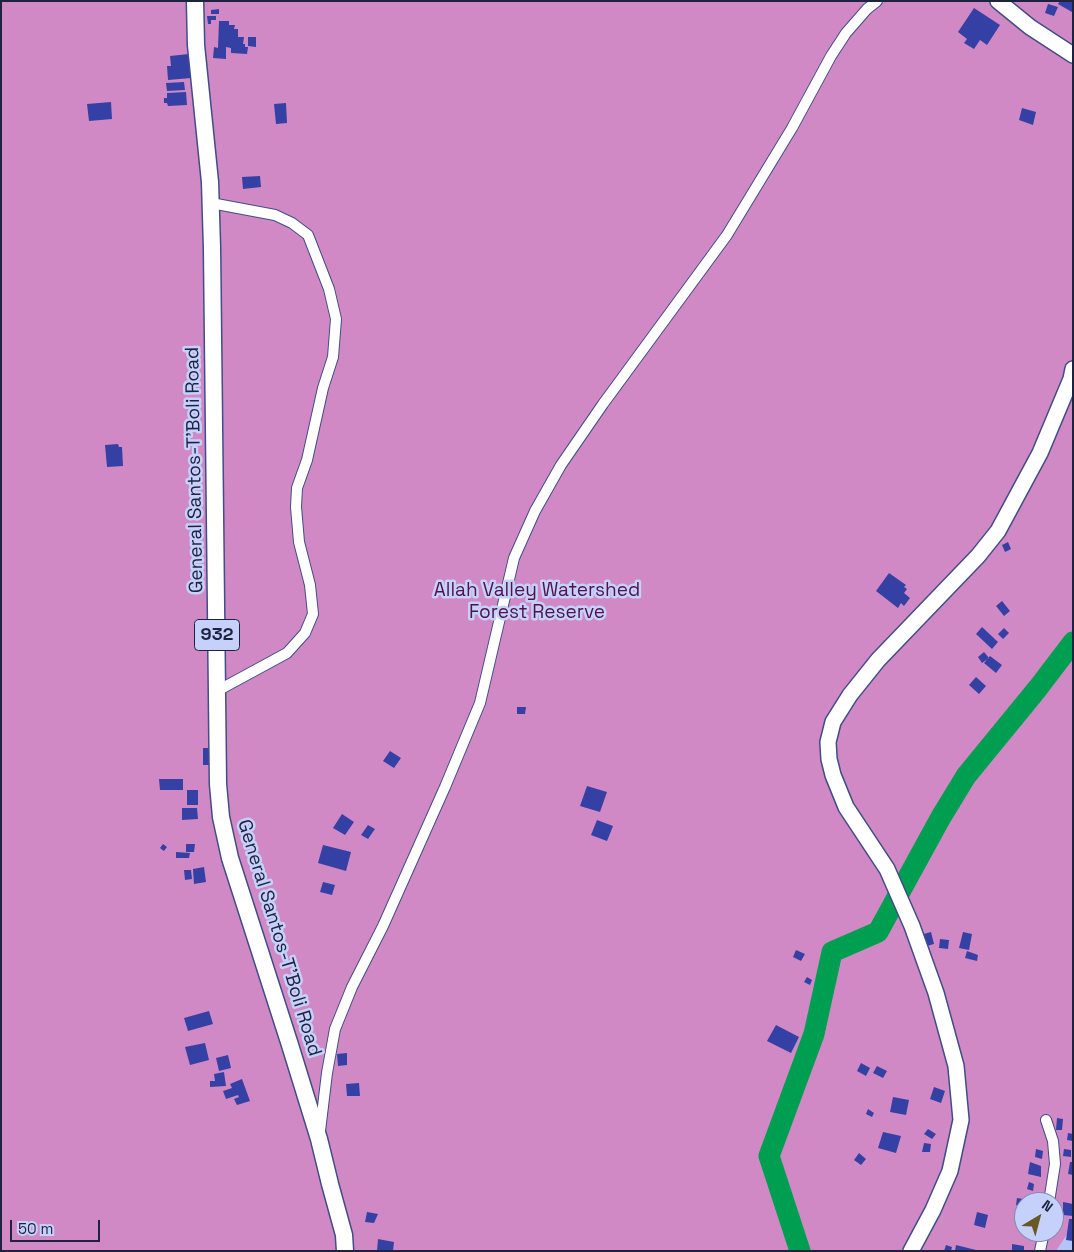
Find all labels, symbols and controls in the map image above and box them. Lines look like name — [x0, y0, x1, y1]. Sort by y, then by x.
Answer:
street label: General Santos-T'Boli Road — [181, 347, 209, 593]
park label: Allah Valley Watershed Forest Reserve — [434, 580, 640, 624]
road number: 932 — [194, 620, 240, 650]
street label: General Santos-T'Boli Road — [232, 817, 326, 1059]
north arrow — [1014, 1192, 1064, 1242]
text: N — [1038, 1196, 1057, 1216]
scale bar — [12, 1210, 102, 1242]
text: 50 m — [18, 1219, 53, 1238]

